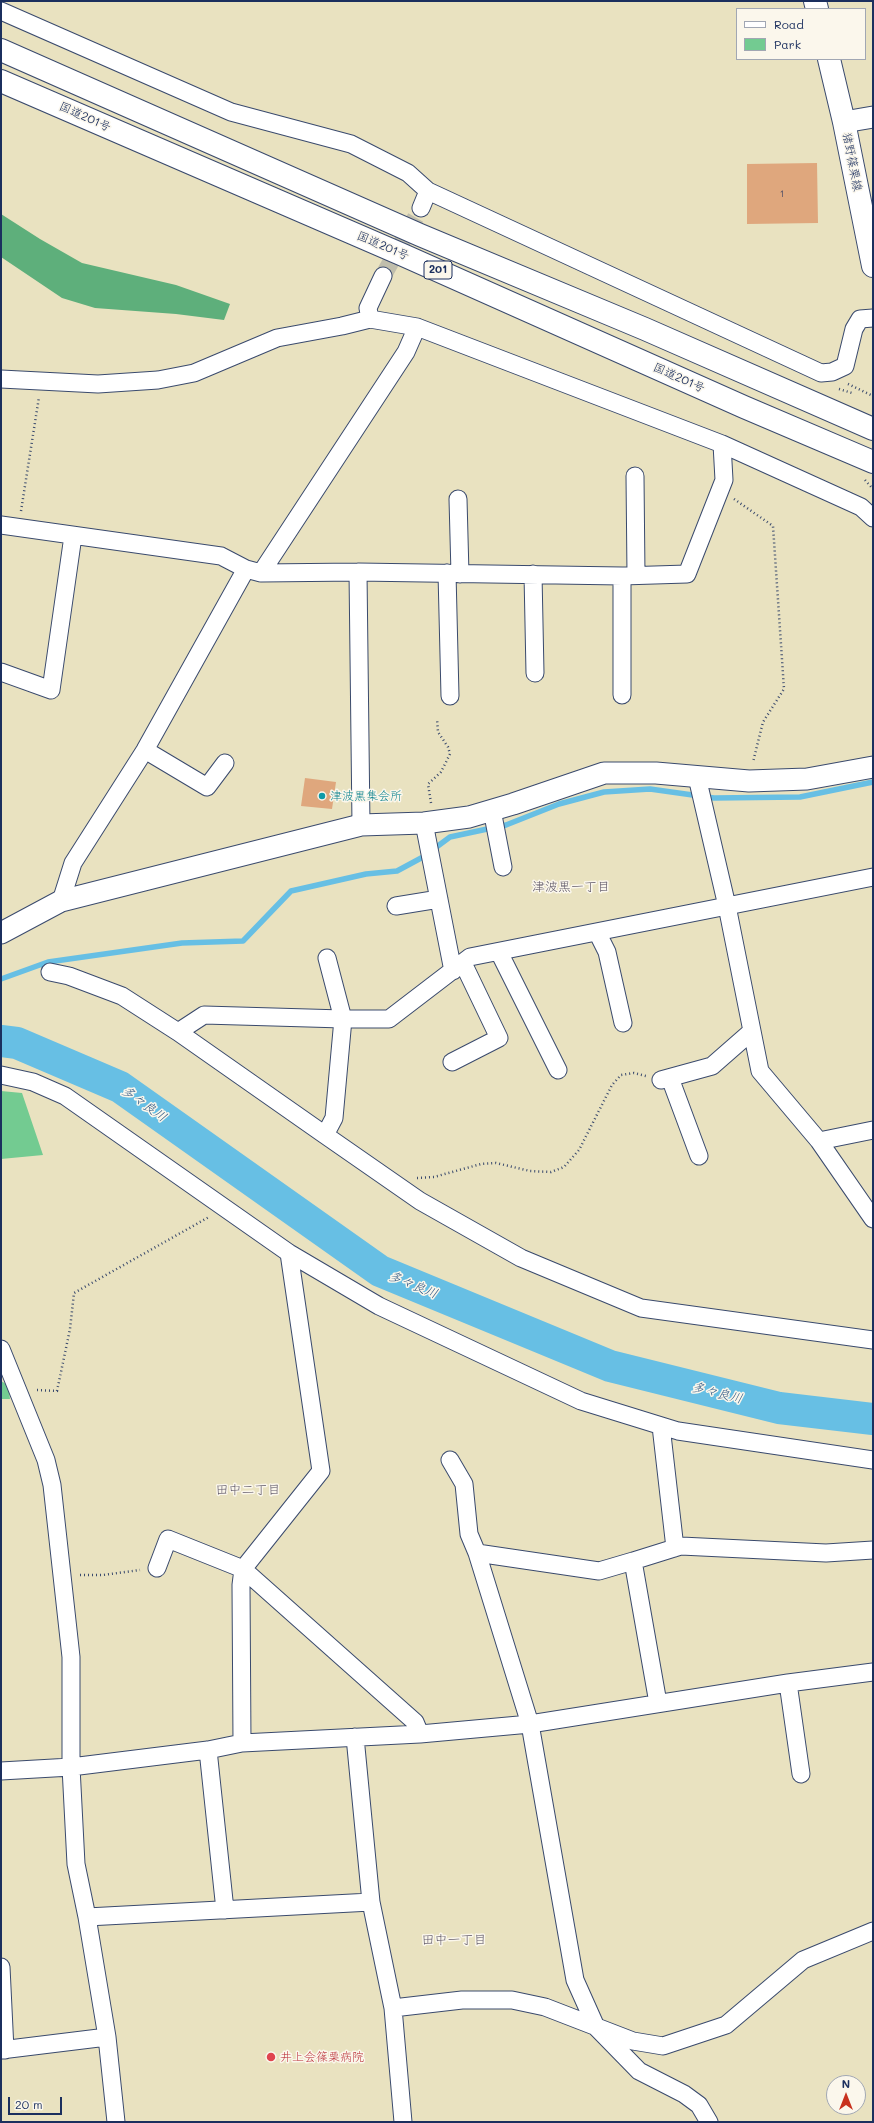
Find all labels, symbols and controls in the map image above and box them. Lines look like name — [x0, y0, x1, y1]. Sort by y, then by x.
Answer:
legend — [736, 8, 866, 60]
text: Road — [774, 16, 804, 32]
text: Park — [774, 36, 801, 52]
street label: 国道201号 — [57, 99, 113, 135]
street label: 猪野篠栗線 — [839, 131, 865, 193]
house number: 1 — [780, 188, 784, 200]
street label: 国道201号 — [355, 229, 411, 263]
road number: 201 — [424, 261, 452, 279]
street label: 国道201号 — [651, 360, 707, 396]
place label: 津波黒集会所 — [330, 789, 402, 803]
marker: 津波黒集会所 — [317, 791, 327, 801]
district label: 津波黒一丁目 — [532, 879, 610, 895]
water label: 多々良川 — [118, 1083, 170, 1125]
water label: 多々良川 — [386, 1268, 440, 1302]
water label: 多々良川 — [690, 1379, 744, 1407]
district label: 田中二丁目 — [216, 1482, 280, 1498]
district label: 田中一丁目 — [422, 1932, 486, 1948]
place label: 井上会篠栗病院 — [280, 2050, 364, 2064]
marker: 井上会篠栗病院 — [265, 2051, 277, 2063]
north arrow — [826, 2075, 866, 2115]
text: N — [842, 2076, 850, 2091]
scale bar — [10, 2089, 64, 2115]
text: 20 m — [15, 2096, 43, 2112]

